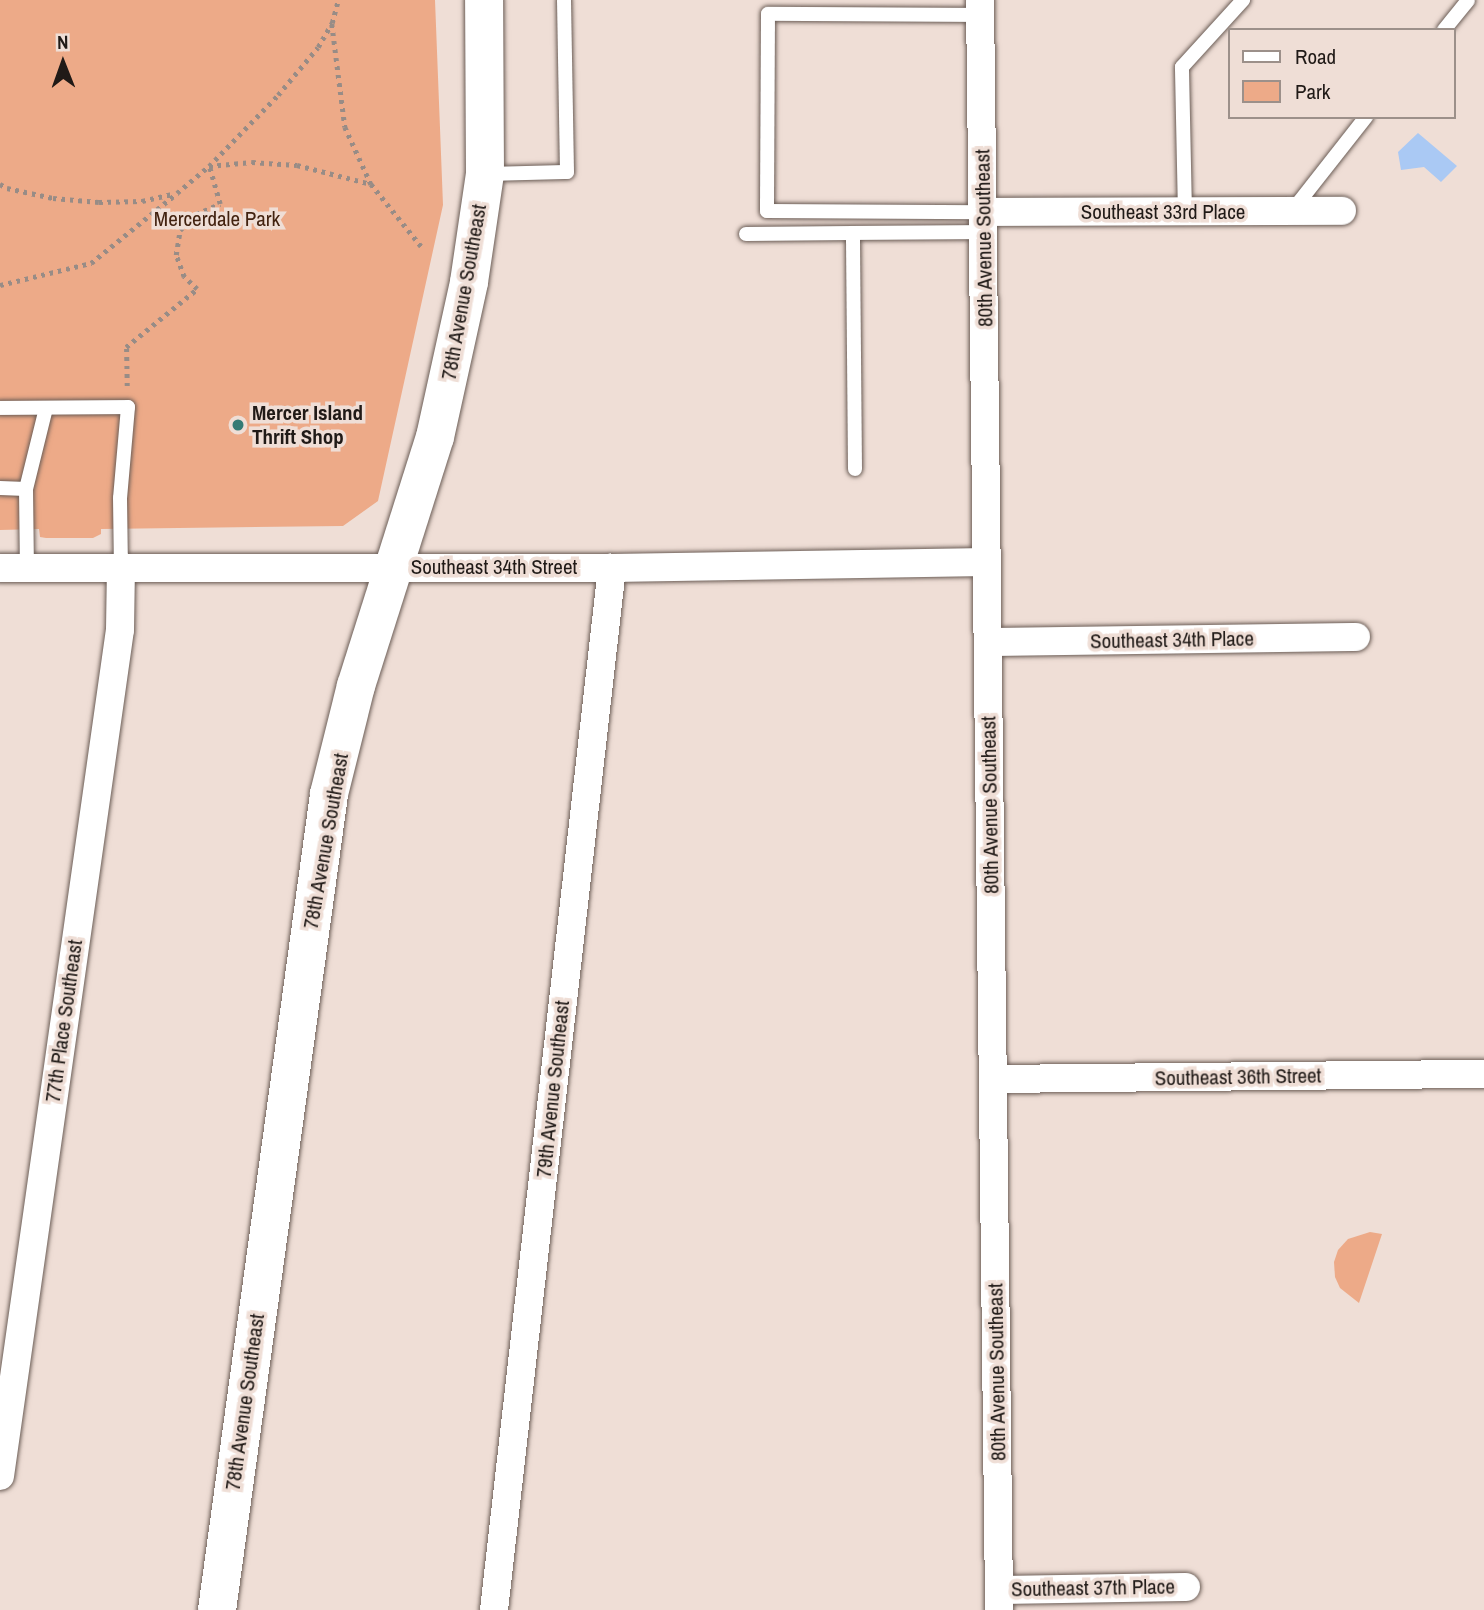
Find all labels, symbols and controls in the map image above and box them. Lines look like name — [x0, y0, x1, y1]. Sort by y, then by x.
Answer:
north arrow — [28, 28, 98, 98]
legend — [1228, 28, 1456, 119]
text: N — [57, 29, 68, 55]
text: Road — [1295, 42, 1336, 71]
text: Park — [1295, 77, 1330, 106]
street label: 80th Avenue Southeast — [970, 148, 998, 328]
street label: Southeast 33rd Place — [1081, 199, 1245, 225]
street label: 78th Avenue Southeast — [436, 202, 492, 382]
park label: Mercerdale Park — [154, 206, 280, 232]
place label: Mercer Island Thrift Shop — [252, 400, 363, 450]
marker: Mercer Island Thrift Shop — [230, 417, 246, 433]
street label: Southeast 34th Street — [411, 554, 577, 580]
street label: Southeast 34th Place — [1090, 626, 1254, 654]
street label: 80th Avenue Southeast — [976, 715, 1004, 895]
street label: 78th Avenue Southeast — [298, 751, 354, 931]
street label: 77th Place Southeast — [40, 938, 88, 1104]
street label: 79th Avenue Southeast — [531, 999, 575, 1179]
street label: Southeast 36th Street — [1154, 1063, 1322, 1091]
street label: 80th Avenue Southeast — [983, 1282, 1011, 1462]
street label: 78th Avenue Southeast — [220, 1312, 270, 1492]
street label: Southeast 37th Place — [1011, 1574, 1175, 1602]

